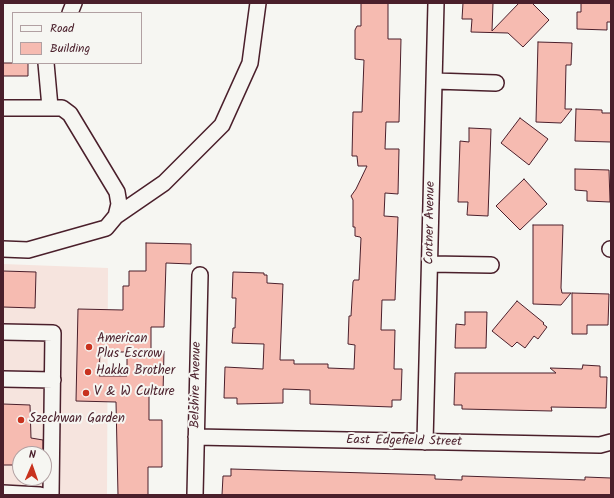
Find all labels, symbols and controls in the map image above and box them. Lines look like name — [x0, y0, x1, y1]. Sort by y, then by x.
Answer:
legend — [12, 12, 142, 64]
text: Road — [50, 19, 74, 38]
text: Building — [50, 39, 90, 58]
street label: Cortner Avenue — [422, 181, 440, 265]
place label: American Plus Escrow — [97, 332, 162, 363]
marker: American Plus Escrow — [84, 342, 94, 352]
street label: Belshire Avenue — [188, 342, 206, 428]
place label: Hakka Brother — [96, 364, 175, 380]
marker: Hakka Brother — [83, 367, 93, 377]
place label: V & W Culture — [94, 385, 175, 401]
marker: V & W Culture — [81, 388, 91, 398]
place label: Szechwan Garden — [29, 412, 125, 428]
marker: Szechwan Garden — [16, 415, 26, 425]
street label: East Edgefield Street — [346, 433, 462, 451]
north arrow — [12, 446, 52, 486]
text: N — [29, 446, 36, 464]

